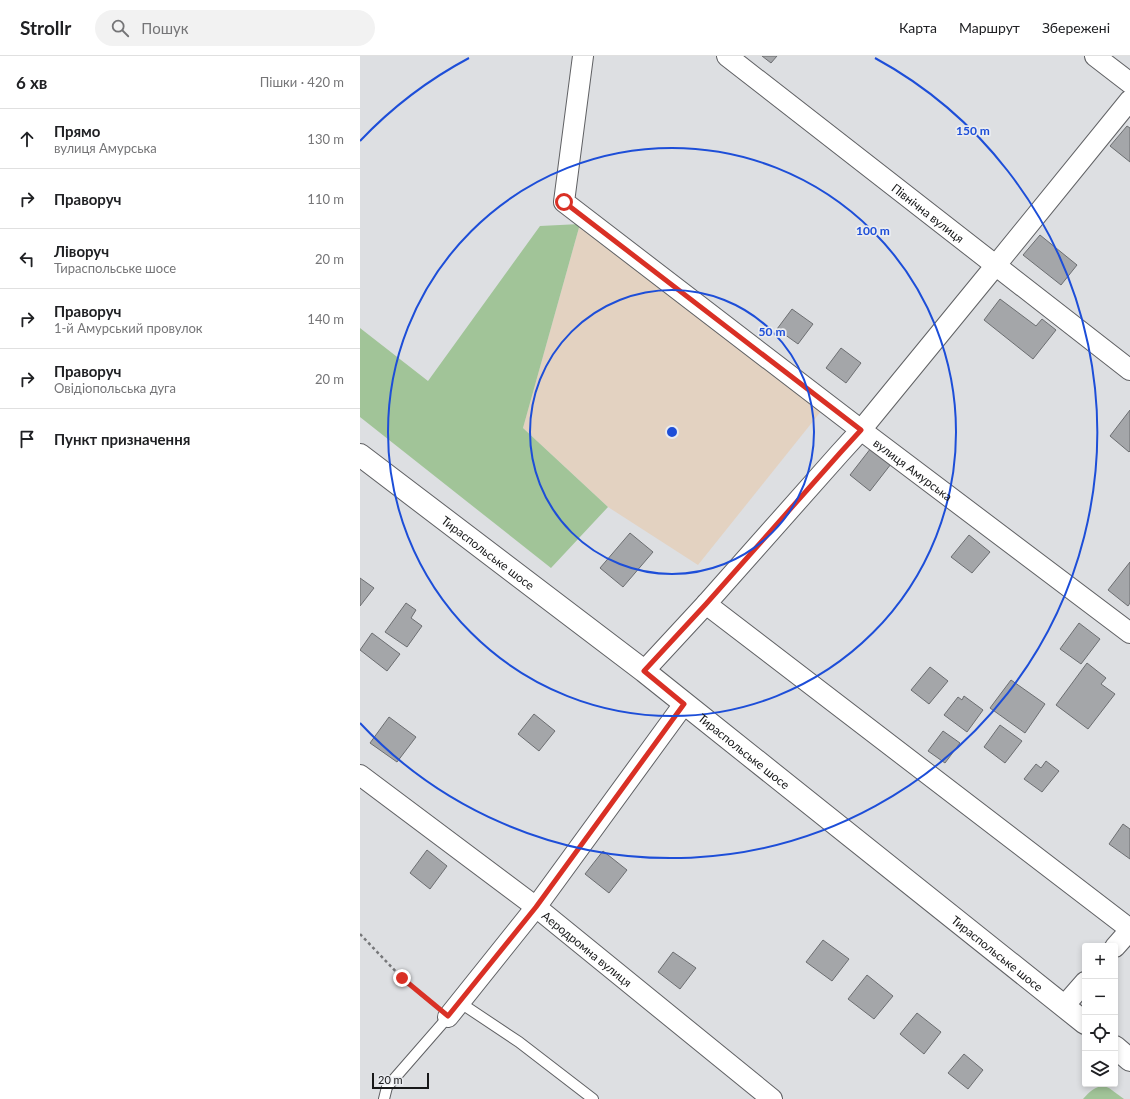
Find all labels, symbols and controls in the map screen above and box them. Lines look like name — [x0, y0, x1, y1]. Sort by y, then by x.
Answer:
search box — [95, 10, 375, 46]
text: Strollr — [20, 16, 71, 39]
icon: search — [109, 17, 131, 39]
text: Пошук — [141, 19, 188, 37]
text: Карта — [899, 19, 937, 36]
text: Маршрут — [959, 19, 1020, 36]
text: Збережені — [1042, 19, 1110, 36]
text: 6 хв — [16, 72, 47, 93]
text: Пішки · 420 m — [260, 74, 344, 90]
text: Прямо — [54, 122, 100, 140]
text: 150 m — [956, 123, 990, 138]
icon: ahead — [16, 128, 38, 150]
text: 130 m — [307, 131, 344, 147]
text: вулиця Амурська — [54, 140, 157, 156]
street label: Північна вулиця — [889, 180, 967, 246]
icon: right — [16, 188, 38, 210]
text: Праворуч — [54, 190, 121, 208]
text: 110 m — [307, 191, 344, 207]
route start — [555, 193, 573, 211]
text: 100 m — [856, 223, 890, 238]
text: Ліворуч — [54, 242, 109, 260]
icon: left — [16, 248, 38, 270]
text: 20 m — [315, 251, 344, 267]
text: Тираспольське шосе — [54, 260, 176, 276]
text: Праворуч — [54, 302, 121, 320]
icon: right — [16, 308, 38, 330]
text: 140 m — [307, 311, 344, 327]
text: 1-й Амурський провулок — [54, 320, 203, 336]
text: 50 m — [759, 324, 785, 339]
text: Праворуч — [54, 362, 121, 380]
icon: right — [16, 368, 38, 390]
text: 20 m — [315, 371, 344, 387]
text: Овідіопольська дуга — [54, 380, 176, 396]
centre of rings — [665, 425, 679, 439]
icon: arrive — [16, 428, 38, 450]
text: Пункт призначення — [54, 430, 190, 448]
street label: вулиця Амурська — [871, 435, 956, 504]
street label: Тираспольське шосе — [439, 512, 538, 593]
street label: Тираспольське шосе — [695, 710, 793, 792]
street label: Аеродромна вулиця — [539, 908, 635, 990]
street label: Тираспольське шосе — [949, 912, 1046, 994]
map controls — [1082, 943, 1118, 1087]
button: + — [1082, 943, 1118, 979]
route end — [393, 969, 411, 987]
button: − — [1082, 979, 1118, 1015]
button: locate — [1082, 1015, 1118, 1051]
button: layers — [1082, 1051, 1118, 1087]
scale bar — [372, 1071, 429, 1090]
text: 20 m — [378, 1073, 403, 1086]

